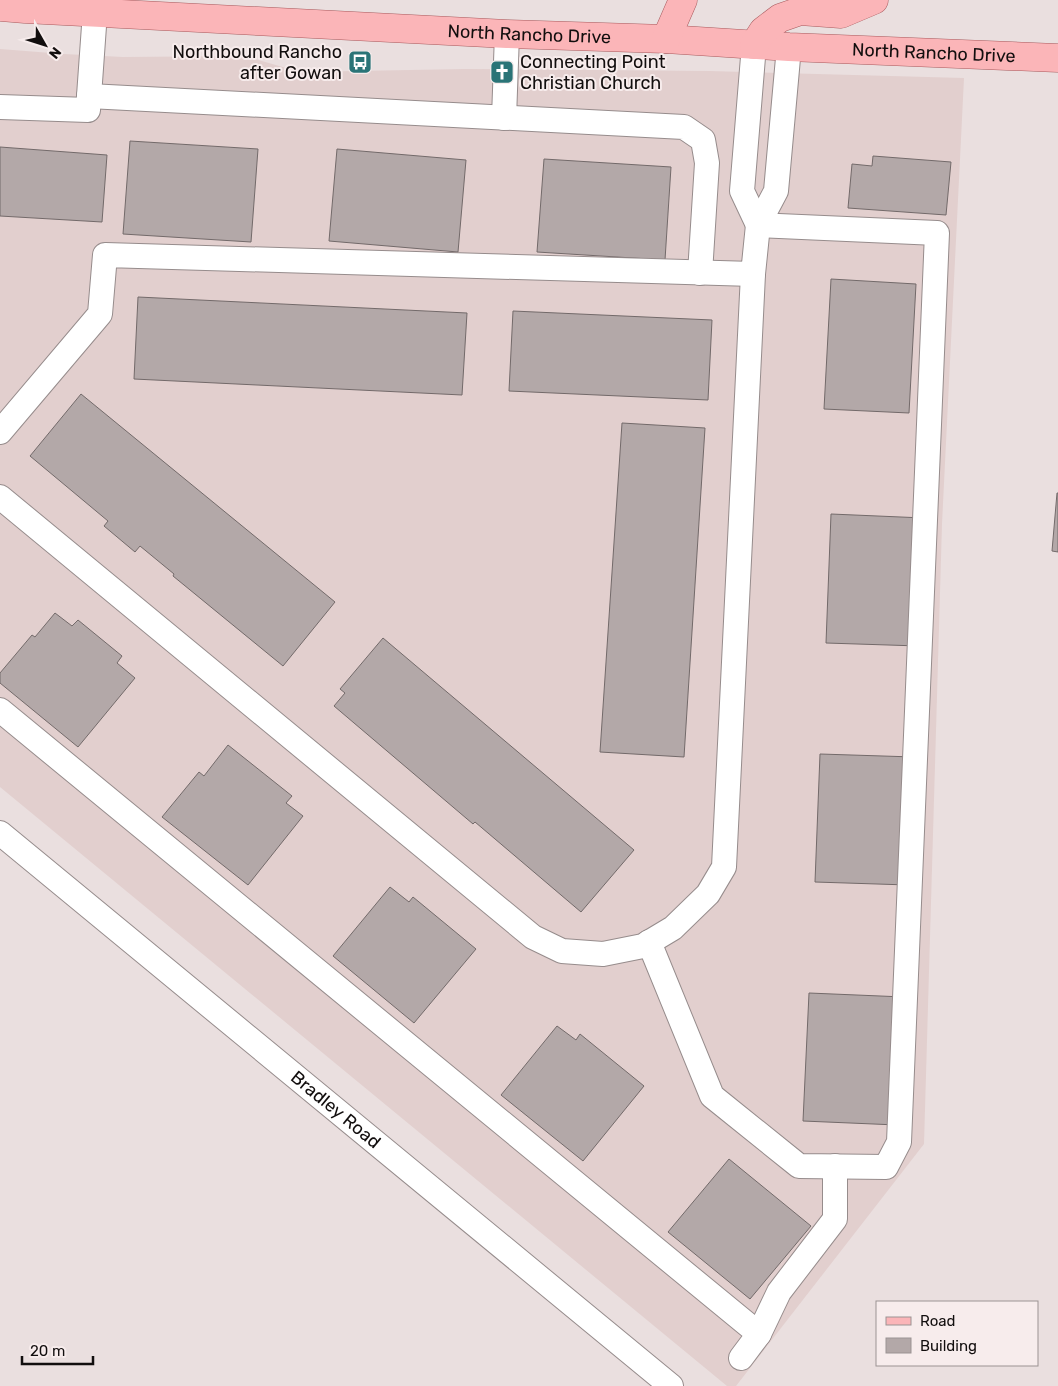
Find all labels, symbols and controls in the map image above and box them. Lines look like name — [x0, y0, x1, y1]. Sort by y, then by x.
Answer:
north arrow — [20, 20, 70, 70]
street label: North Rancho Drive — [447, 20, 611, 48]
street label: North Rancho Drive — [852, 39, 1016, 67]
place label: Northbound Rancho after Gowan — [173, 41, 342, 84]
text: N — [45, 44, 64, 62]
bus stop icon: Northbound Rancho after Gowan — [347, 49, 373, 75]
place label: Connecting Point Christian Church — [520, 51, 666, 94]
church icon: Connecting Point Christian Church — [489, 59, 515, 85]
street label: Bradley Road — [286, 1066, 385, 1153]
legend — [876, 1301, 1038, 1366]
text: Road — [920, 1312, 956, 1330]
scale bar — [22, 1334, 94, 1366]
text: Building — [920, 1337, 977, 1355]
text: 20 m — [30, 1342, 65, 1360]

